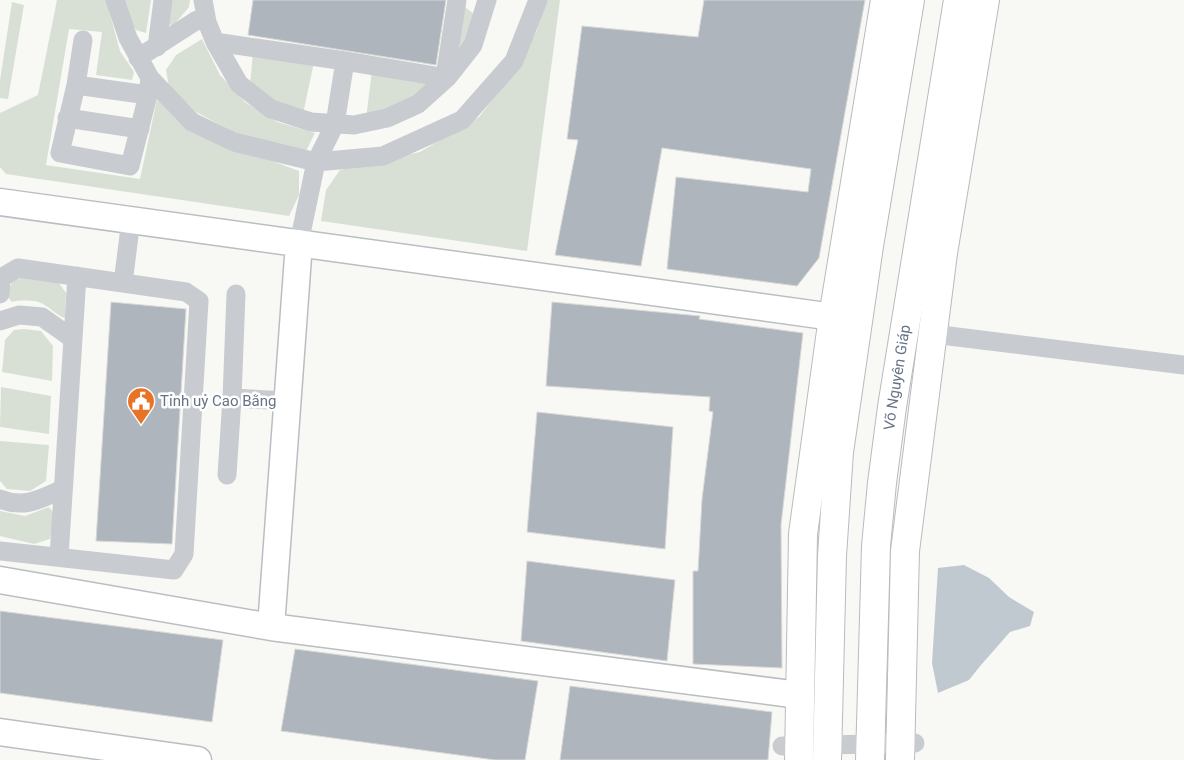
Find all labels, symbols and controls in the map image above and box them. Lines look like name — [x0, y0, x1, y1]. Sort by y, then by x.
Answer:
street label: Võ Nguyên Giáp — [880, 323, 914, 431]
public building icon: Tỉnh uỷ Cao Bằng — [126, 386, 156, 425]
place label: Tỉnh uỷ Cao Bằng — [160, 392, 276, 410]

